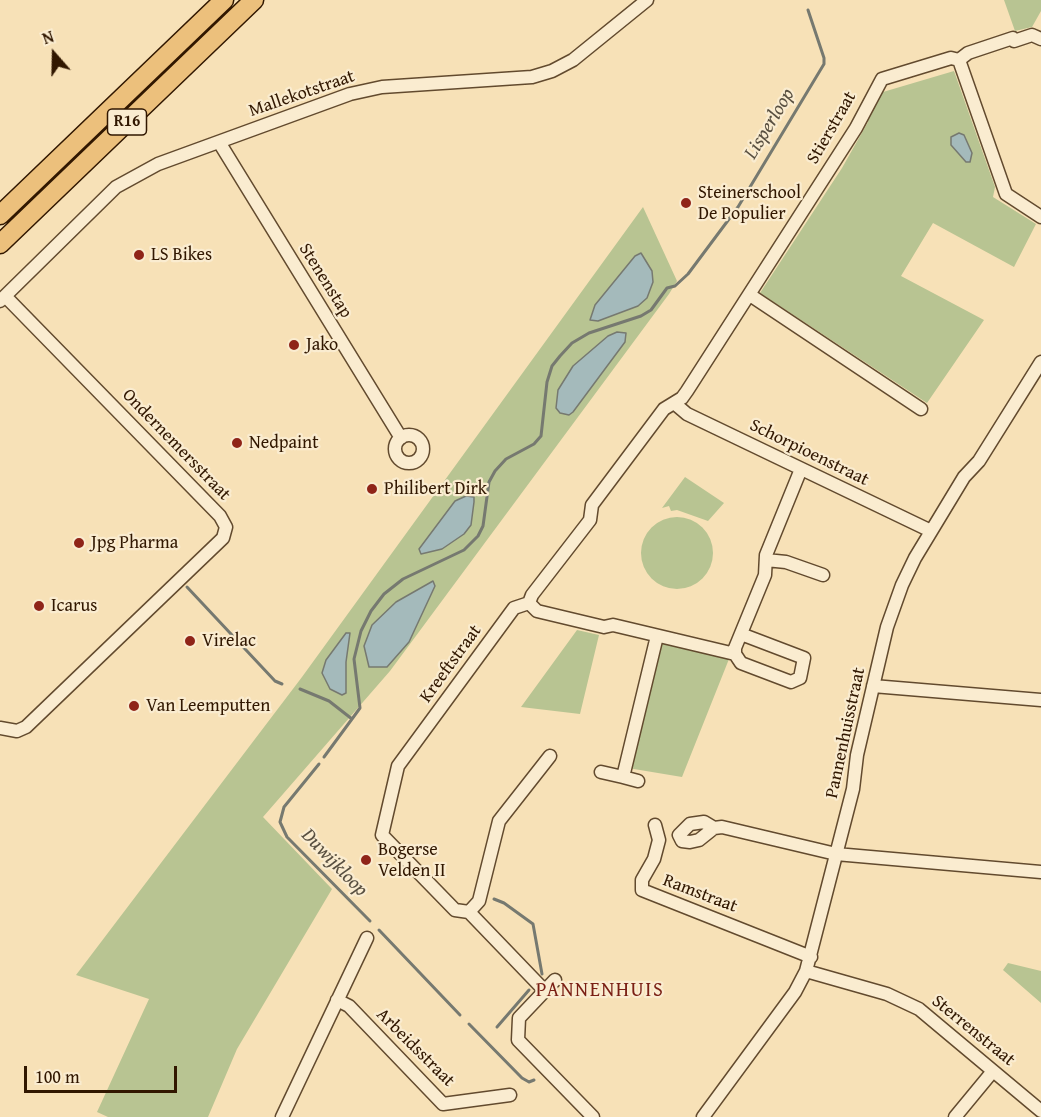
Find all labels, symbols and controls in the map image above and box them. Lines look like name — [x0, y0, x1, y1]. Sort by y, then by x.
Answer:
north arrow — [24, 24, 84, 84]
text: N — [39, 24, 57, 50]
street label: Mallekotstraat — [246, 66, 358, 122]
water label: Lisperloop — [740, 84, 800, 164]
street label: Stierstraat — [803, 88, 861, 168]
road number: R16 — [108, 109, 146, 135]
place label: Steinerschool De Populier — [698, 182, 801, 224]
marker: Steinerschool De Populier — [679, 196, 693, 210]
street label: Stenenstap — [294, 240, 356, 322]
place label: LS Bikes — [151, 244, 212, 266]
marker: LS Bikes — [132, 248, 146, 262]
place label: Jako — [306, 334, 338, 356]
marker: Jako — [287, 338, 301, 352]
street label: Ondernemersstraat — [117, 385, 235, 505]
street label: Schorpioenstraat — [746, 415, 872, 491]
place label: Nedpaint — [249, 432, 319, 454]
marker: Nedpaint — [230, 436, 244, 450]
place label: Philibert Dirk — [384, 478, 487, 500]
marker: Philibert Dirk — [365, 482, 379, 496]
place label: Jpg Pharma — [91, 532, 178, 554]
marker: Jpg Pharma — [72, 536, 86, 550]
place label: Icarus — [51, 595, 97, 617]
marker: Icarus — [32, 599, 46, 613]
street label: Kreeftstraat — [416, 621, 486, 707]
place label: Virelac — [202, 630, 256, 652]
marker: Virelac — [183, 634, 197, 648]
street label: Pannenhuisstraat — [822, 666, 870, 800]
place label: Van Leemputten — [146, 695, 270, 717]
marker: Van Leemputten — [127, 699, 141, 713]
water label: Duwijkloop — [296, 824, 372, 902]
place label: Bogerse Velden II — [378, 839, 445, 882]
marker: Bogerse Velden II — [359, 853, 373, 867]
street label: Ramstraat — [660, 870, 740, 918]
district label: PANNENHUIS — [536, 979, 664, 1003]
street label: Sterrenstraat — [927, 991, 1019, 1071]
street label: Arbeidsstraat — [371, 1004, 459, 1092]
scale bar — [27, 1054, 180, 1092]
text: 100 m — [35, 1063, 80, 1090]

